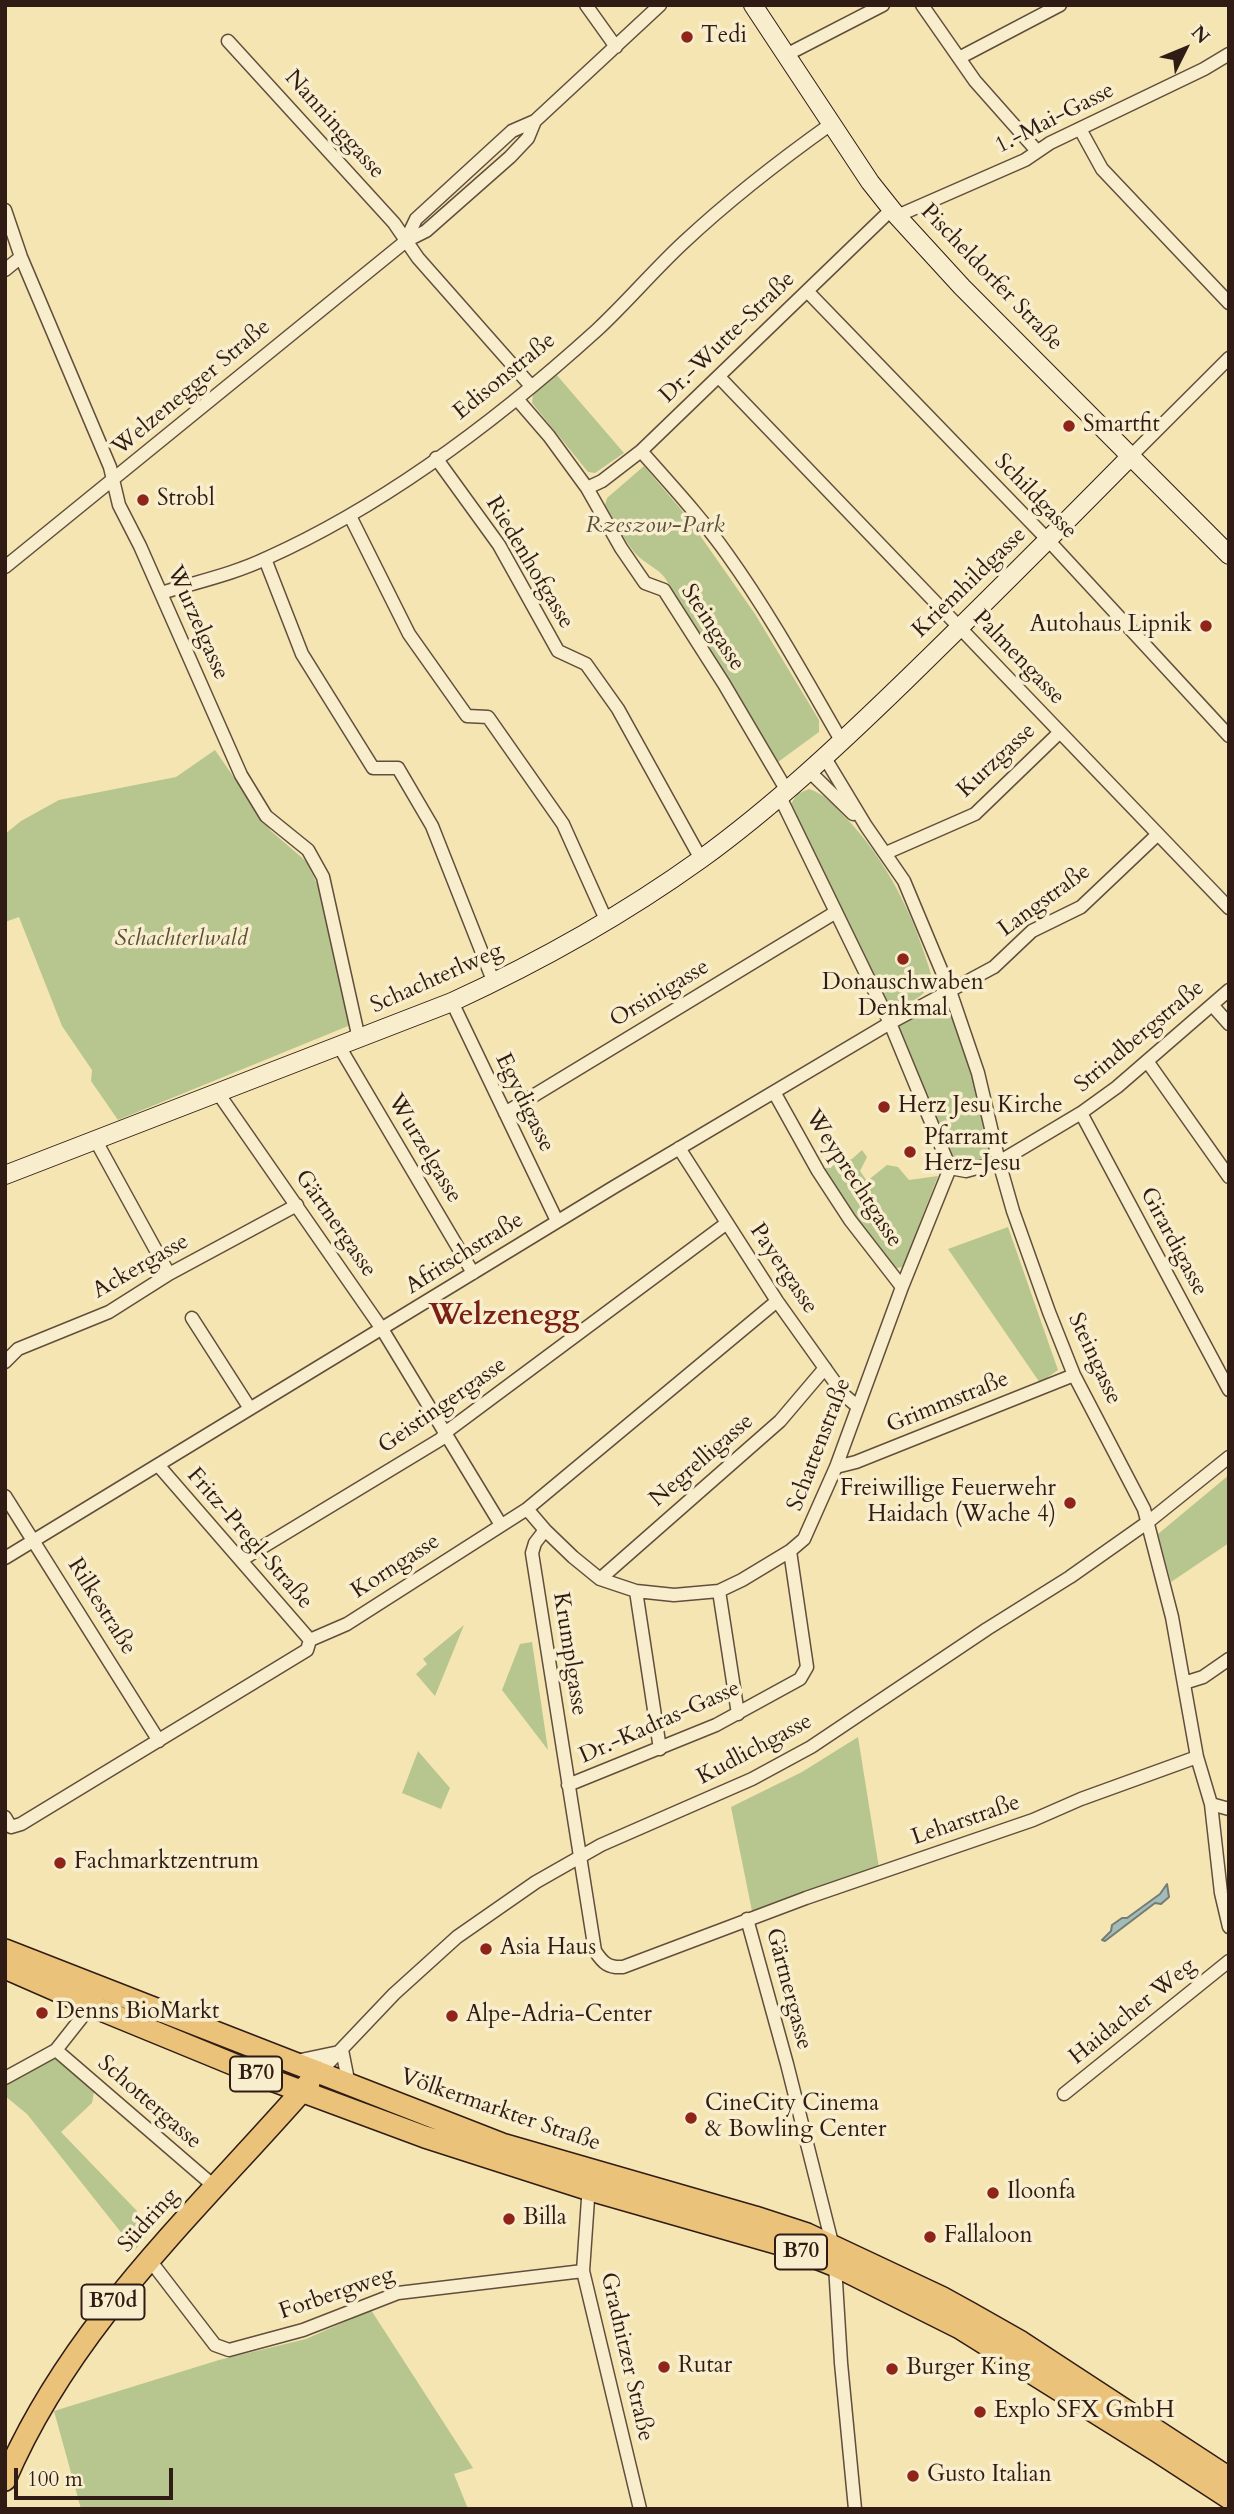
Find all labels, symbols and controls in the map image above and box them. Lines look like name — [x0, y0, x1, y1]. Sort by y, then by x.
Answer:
north arrow — [1150, 14, 1220, 84]
text: N — [1185, 20, 1215, 50]
place label: Tedi — [701, 23, 747, 51]
marker: Tedi — [679, 29, 695, 45]
street label: Nanninggasse — [278, 65, 390, 185]
street label: 1.-Mai-Gasse — [991, 77, 1119, 161]
street label: Pischeldorfer Straße — [914, 199, 1068, 357]
street label: Dr.-Wutte-Straße — [655, 266, 801, 410]
street label: Welzenegger Straße — [107, 314, 277, 462]
street label: Edisonstraße — [448, 327, 562, 427]
place label: Smartfit — [1083, 412, 1160, 440]
marker: Smartfit — [1061, 418, 1077, 434]
street label: Schildgasse — [988, 449, 1082, 545]
place label: Strobl — [157, 486, 215, 514]
marker: Strobl — [135, 492, 151, 508]
street label: Riedenhofgasse — [479, 492, 579, 634]
park label: Rzeszow-Park — [585, 513, 725, 541]
street label: Kriemhildgasse — [907, 522, 1033, 644]
street label: Wurzelgasse — [160, 562, 234, 684]
street label: Steingasse — [674, 580, 750, 676]
street label: Palmengasse — [966, 605, 1070, 711]
place label: Autohaus Lipnik — [1030, 612, 1192, 640]
marker: Autohaus Lipnik — [1198, 618, 1214, 634]
street label: Kurzgasse — [952, 718, 1042, 804]
street label: Langstraße — [994, 858, 1096, 944]
park label: Schachterlwald — [114, 926, 248, 954]
street label: Schachterlweg — [367, 938, 507, 1020]
marker: Donauschwaben Denkmal — [895, 951, 911, 967]
street label: Orsinigasse — [605, 954, 715, 1034]
place label: Donauschwaben Denkmal — [822, 970, 984, 1024]
street label: Strindbergstraße — [1070, 975, 1210, 1099]
street label: Egydigasse — [488, 1049, 560, 1157]
street label: Wurzelgasse — [381, 1090, 467, 1208]
place label: Herz Jesu Kirche — [898, 1093, 1063, 1121]
marker: Herz Jesu Kirche — [876, 1099, 892, 1115]
street label: Weyprechtgasse — [798, 1105, 908, 1253]
place label: Pfarramt Herz-Jesu — [924, 1125, 1021, 1179]
marker: Pfarramt Herz-Jesu — [902, 1144, 918, 1160]
street label: Gärtnergasse — [288, 1165, 382, 1283]
street label: Girardigasse — [1133, 1183, 1213, 1301]
street label: Afritschstraße — [401, 1207, 529, 1301]
street label: Payergasse — [743, 1219, 823, 1319]
street label: Ackergasse — [88, 1228, 194, 1306]
district label: Welzenegg — [429, 1299, 579, 1335]
street label: Steingasse — [1061, 1309, 1127, 1409]
street label: Geistingergasse — [374, 1352, 512, 1460]
street label: Grimmstraße — [883, 1366, 1013, 1440]
street label: Schattenstraße — [782, 1375, 858, 1515]
street label: Negrelligasse — [644, 1408, 760, 1514]
street label: Fritz-Pregl-Straße — [180, 1463, 318, 1615]
place label: Freiwillige Feuerwehr Haidach (Wache 4) — [840, 1476, 1056, 1530]
marker: Freiwillige Feuerwehr Haidach (Wache 4) — [1062, 1495, 1078, 1511]
street label: Korngasse — [347, 1528, 445, 1606]
street label: Rilkestraße — [61, 1554, 141, 1660]
street label: Krumplgasse — [546, 1590, 592, 1718]
street label: Dr.-Kadras-Gasse — [575, 1675, 745, 1771]
street label: Kudlichgasse — [693, 1708, 817, 1792]
street label: Leharstraße — [908, 1790, 1024, 1852]
place label: Fachmarktzentrum — [74, 1849, 259, 1877]
marker: Fachmarktzentrum — [52, 1855, 68, 1871]
street label: Gärtnergasse — [759, 1925, 817, 2053]
place label: Asia Haus — [500, 1935, 596, 1963]
marker: Asia Haus — [478, 1941, 494, 1957]
street label: Haidacher Weg — [1064, 1953, 1202, 2071]
place label: Denns BioMarkt — [56, 1999, 219, 2027]
place label: Alpe-Adria-Center — [466, 2002, 652, 2030]
marker: Denns BioMarkt — [34, 2005, 50, 2021]
marker: Alpe-Adria-Center — [444, 2008, 460, 2024]
street label: Schottergasse — [91, 2050, 207, 2156]
road number: B70 — [230, 2056, 282, 2092]
street label: Völkermarkter Straße — [396, 2064, 604, 2158]
place label: CineCity Cinema & Bowling Center — [705, 2091, 886, 2145]
marker: CineCity Cinema & Bowling Center — [683, 2110, 699, 2126]
place label: Iloonfa — [1007, 2179, 1076, 2207]
street label: Südring — [113, 2183, 185, 2259]
marker: Iloonfa — [985, 2185, 1001, 2201]
place label: Billa — [523, 2205, 567, 2233]
marker: Billa — [501, 2211, 517, 2227]
place label: Fallaloon — [944, 2223, 1032, 2251]
marker: Fallaloon — [922, 2229, 938, 2245]
road number: B70 — [775, 2234, 827, 2270]
street label: Forbergweg — [276, 2261, 398, 2327]
street label: Gradnitzer Straße — [593, 2270, 659, 2444]
road number: B70d — [82, 2284, 144, 2320]
place label: Rutar — [678, 2353, 732, 2381]
place label: Burger King — [906, 2355, 1030, 2383]
marker: Rutar — [656, 2359, 672, 2375]
marker: Burger King — [884, 2361, 900, 2377]
place label: Explo SFX GmbH — [994, 2398, 1174, 2426]
marker: Explo SFX GmbH — [972, 2404, 988, 2420]
scale bar — [18, 2454, 177, 2498]
place label: Gusto Italian — [927, 2462, 1052, 2490]
text: 100 m — [27, 2465, 83, 2494]
marker: Gusto Italian — [905, 2468, 921, 2484]

